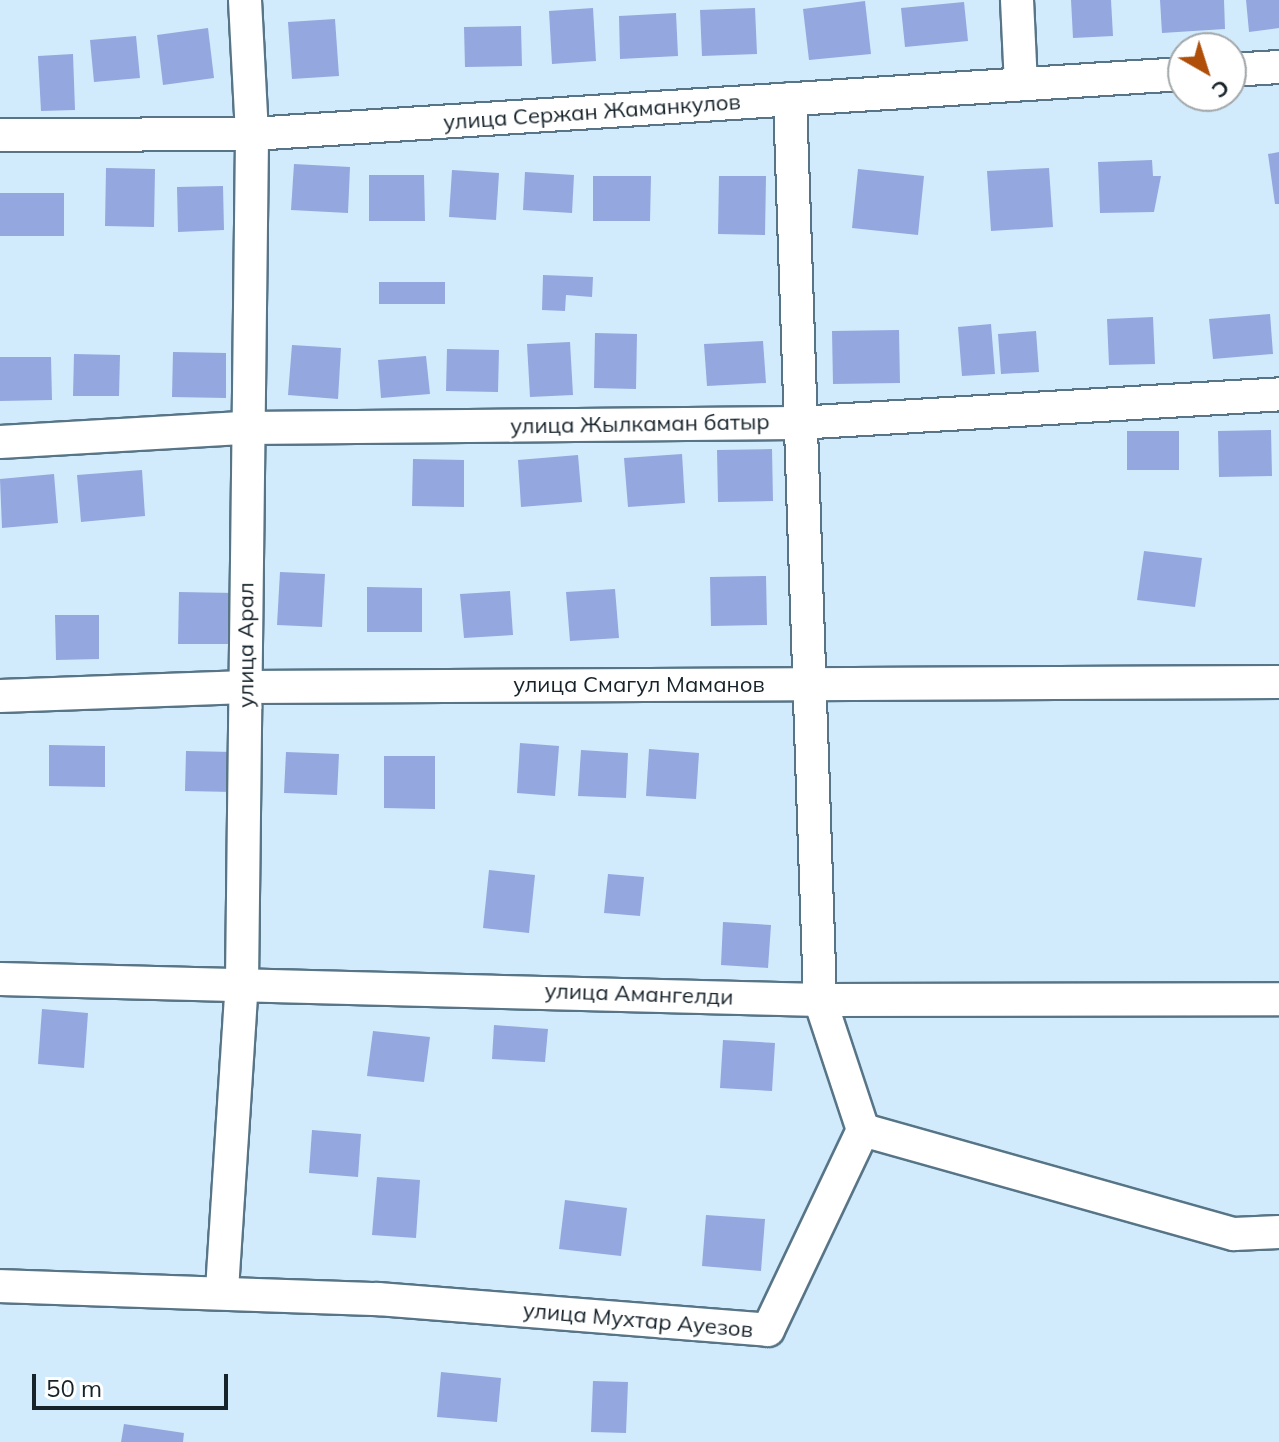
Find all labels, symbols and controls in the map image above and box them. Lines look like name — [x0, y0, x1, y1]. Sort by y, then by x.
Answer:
north arrow — [1167, 32, 1247, 112]
text: С — [1206, 73, 1236, 105]
street label: улица Сержан Жаманкулов — [442, 88, 742, 136]
street label: улица Жылкаман батыр — [510, 409, 770, 439]
street label: улица Арал — [233, 582, 259, 708]
street label: улица Смагул Маманов — [513, 672, 765, 698]
street label: улица Амангелди — [544, 978, 734, 1010]
street label: улица Мухтар Ауезов — [522, 1297, 754, 1343]
scale bar — [36, 1358, 232, 1408]
text: 50 m — [46, 1373, 102, 1403]

